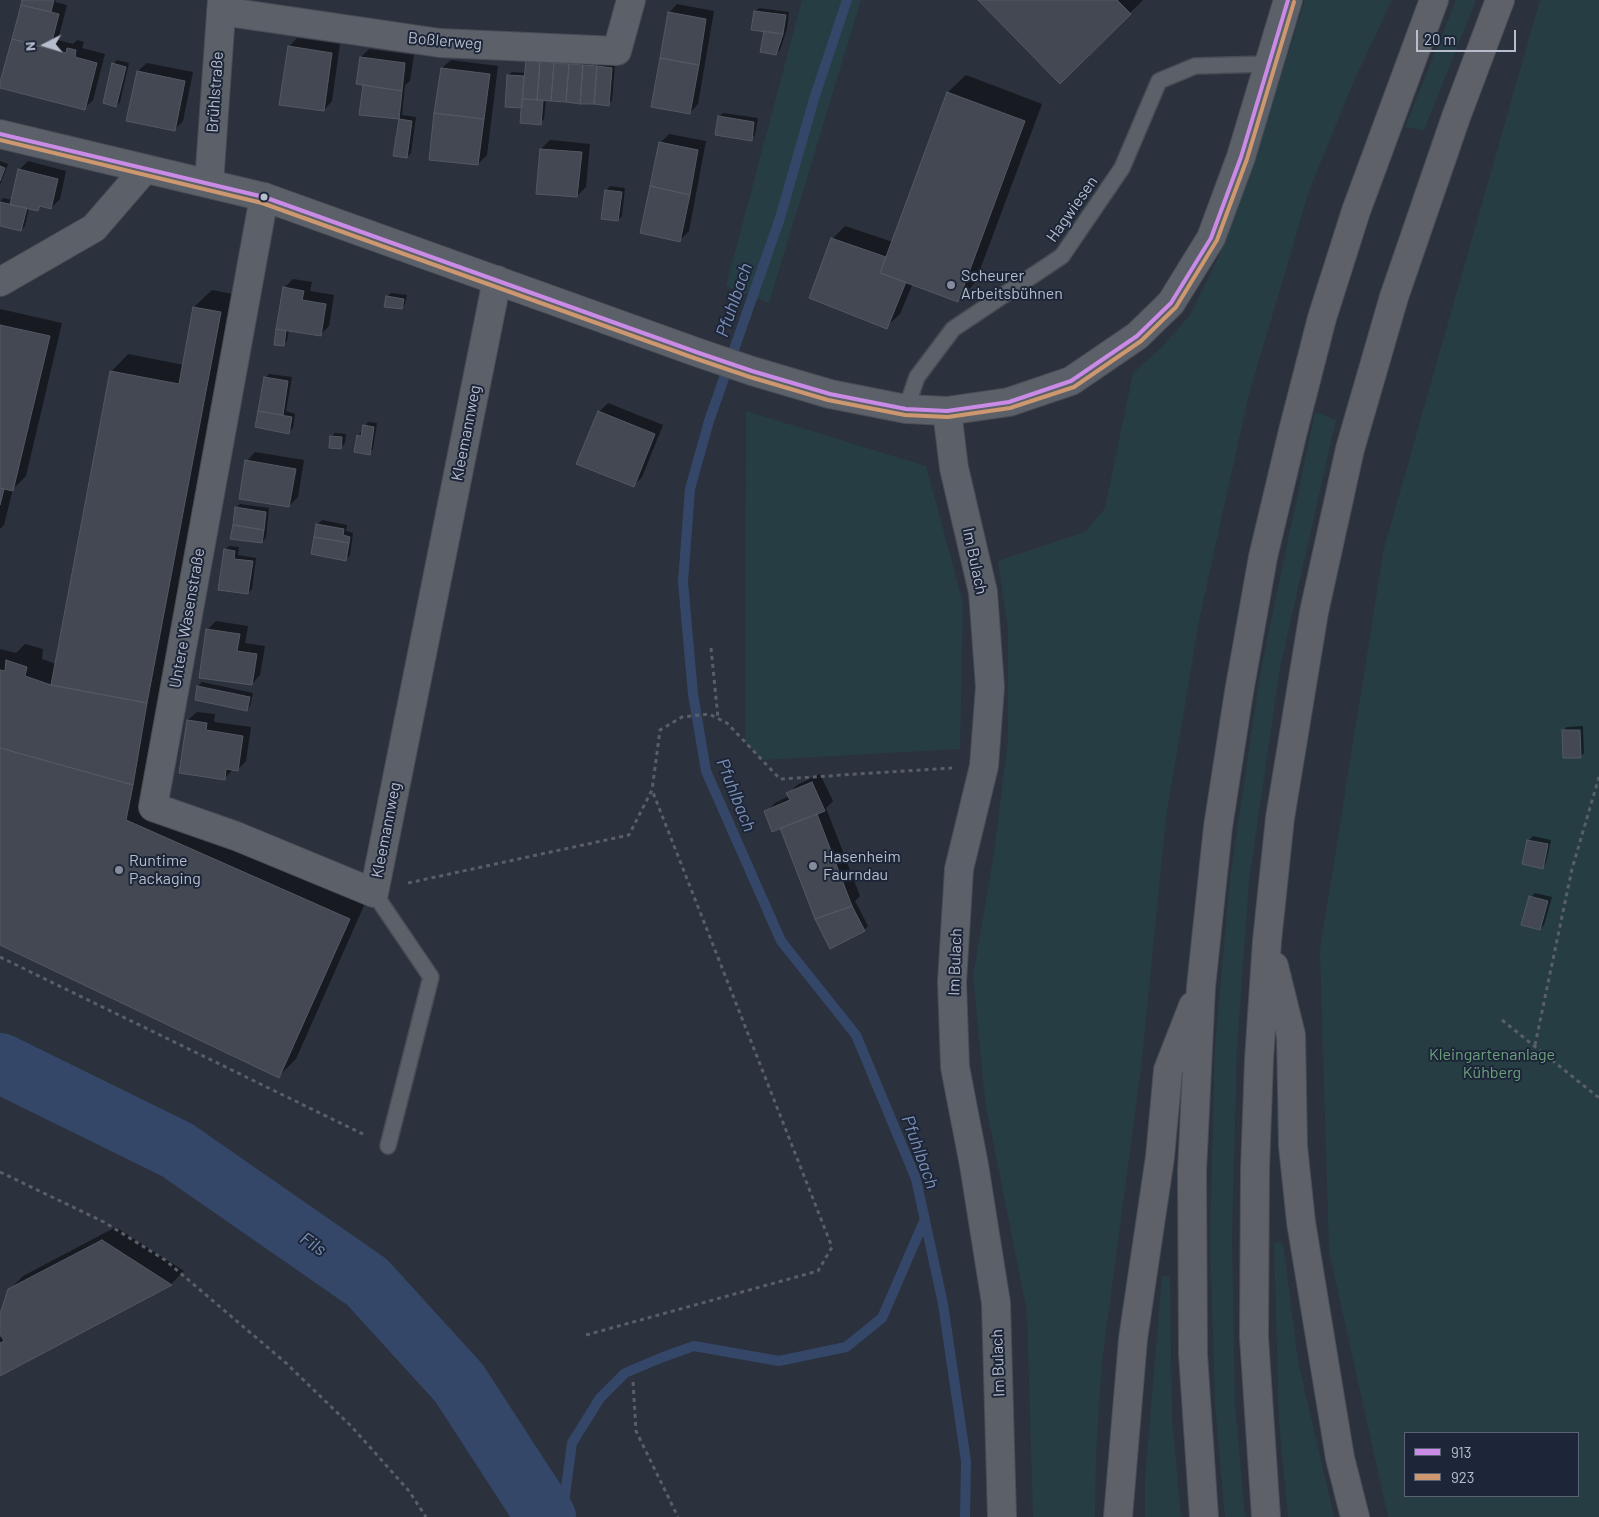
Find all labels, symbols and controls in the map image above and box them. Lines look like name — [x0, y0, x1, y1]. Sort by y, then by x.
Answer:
north arrow — [20, 20, 70, 70]
scale bar — [1419, 20, 1519, 52]
street label: Boßlerweg — [407, 28, 483, 54]
text: 20 m — [1424, 30, 1456, 48]
text: N — [21, 41, 38, 52]
street label: Brühlstraße — [203, 51, 227, 133]
street label: Hagwiesen — [1042, 172, 1102, 246]
unlabelled marker — [259, 192, 269, 202]
water label: Pfuhlbach — [711, 260, 757, 340]
place label: Scheurer Arbeitsbühnen — [961, 266, 1063, 304]
marker: Scheurer Arbeitsbühnen — [945, 279, 957, 291]
street label: Kleemannweg — [447, 383, 485, 483]
street label: Im Bulach — [959, 526, 991, 596]
street label: Untere Wasenstraße — [165, 547, 209, 689]
water label: Pfuhlbach — [712, 755, 760, 835]
street label: Kleemannweg — [367, 780, 405, 880]
place label: Hasenheim Faurndau — [823, 847, 901, 885]
place label: Runtime Packaging — [129, 851, 201, 889]
marker: Hasenheim Faurndau — [807, 860, 819, 872]
marker: Runtime Packaging — [113, 864, 125, 876]
street label: Im Bulach — [944, 928, 966, 996]
park label: Kleingartenanlage Kühberg — [1429, 1045, 1555, 1083]
water label: Pfuhlbach — [897, 1112, 943, 1192]
water label: Fils — [296, 1227, 330, 1261]
street label: Im Bulach — [987, 1329, 1009, 1397]
legend — [1404, 1432, 1579, 1497]
text: 913 — [1451, 1443, 1472, 1461]
text: 923 — [1451, 1468, 1475, 1486]

